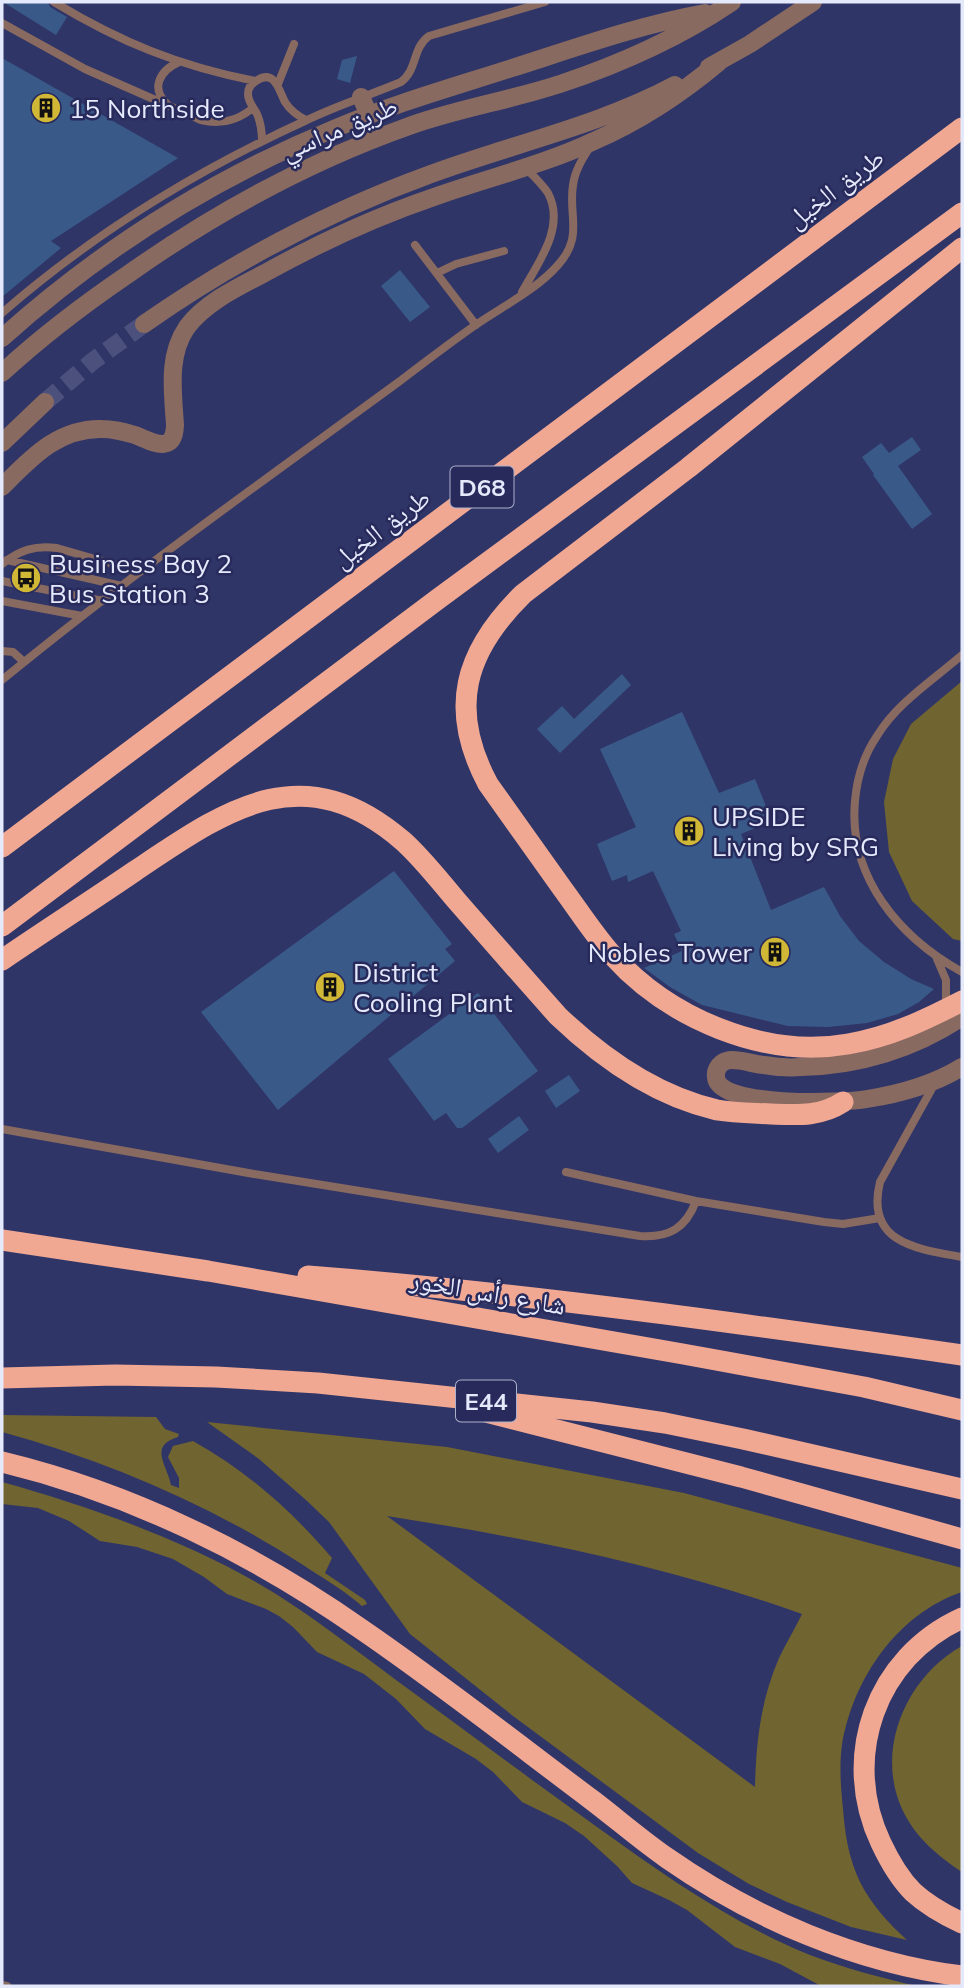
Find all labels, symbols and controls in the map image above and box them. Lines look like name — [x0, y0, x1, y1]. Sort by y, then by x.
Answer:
street label: طريق مراسي — [276, 89, 404, 172]
building icon: 15 Northside — [29, 91, 63, 125]
place label: 15 Northside — [69, 92, 225, 125]
street label: طريق الخيل — [780, 141, 890, 235]
road number: D68 — [450, 466, 514, 508]
street label: طريق الخيل — [326, 481, 436, 575]
place label: Business Bay 2 Bus Station 3 — [49, 547, 232, 610]
bus stop icon: Business Bay 2 Bus Station 3 — [9, 561, 43, 595]
place label: UPSIDE Living by SRG — [712, 800, 879, 863]
building icon: UPSIDE Living by SRG — [672, 814, 706, 848]
building icon: Nobles Tower — [758, 935, 792, 969]
place label: Nobles Tower — [588, 936, 753, 969]
place label: District Cooling Plant — [353, 956, 513, 1019]
building icon: District Cooling Plant — [313, 970, 347, 1004]
street label: شارع رأس الخور — [407, 1262, 568, 1322]
road number: E44 — [456, 1380, 516, 1422]

